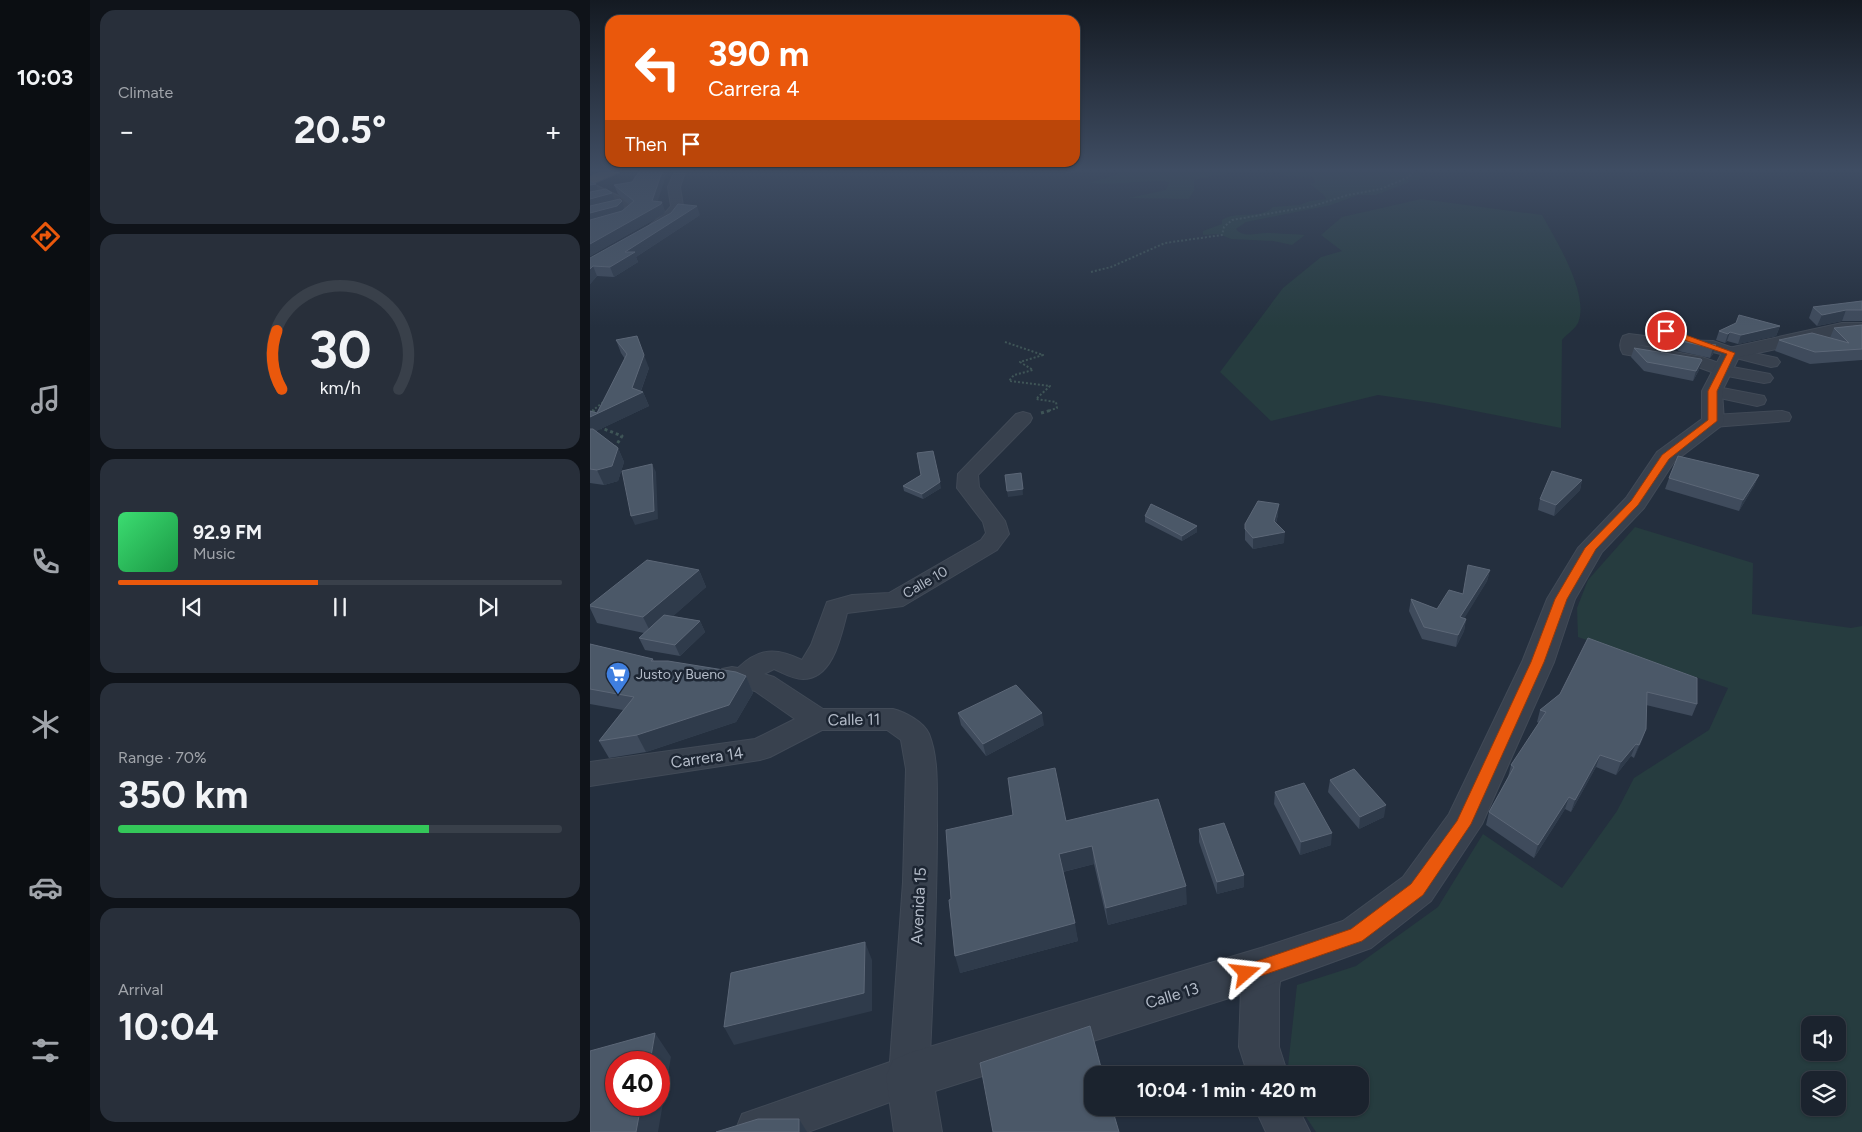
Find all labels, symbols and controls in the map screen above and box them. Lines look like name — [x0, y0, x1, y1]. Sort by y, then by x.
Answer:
text: 390 m — [708, 33, 809, 75]
icon: left — [625, 35, 690, 100]
text: 10:03 — [17, 64, 73, 91]
text: Carrera 4 — [708, 75, 800, 102]
text: Climate — [118, 83, 173, 102]
text: 20.5° — [294, 107, 386, 153]
text: − — [118, 114, 135, 148]
text: + — [545, 114, 562, 148]
icon: arrive — [677, 130, 705, 158]
text: Then — [625, 133, 667, 156]
icon: directions — [28, 219, 63, 254]
pin — [1645, 310, 1687, 352]
icon: arrive — [1652, 317, 1680, 345]
text: 30 — [309, 319, 371, 381]
text: km/h — [320, 377, 360, 398]
icon: music — [28, 382, 63, 417]
text: 92.9 FM — [193, 521, 262, 544]
icon: phone — [28, 544, 63, 579]
text: Music — [193, 544, 235, 563]
street label: Calle 10 — [900, 563, 951, 602]
icon: previous — [178, 593, 206, 621]
icon: pause — [326, 593, 354, 621]
icon: next — [474, 593, 502, 621]
supermarket icon: Justo y Bueno — [605, 661, 631, 695]
place label: Justo y Bueno — [636, 666, 725, 683]
icon: climate — [28, 707, 63, 742]
street label: Calle 11 — [828, 710, 880, 729]
street label: Carrera 14 — [669, 743, 745, 772]
text: Range · 70% — [118, 748, 207, 767]
text: 350 km — [118, 772, 248, 818]
street label: Avenida 15 — [907, 867, 930, 945]
icon: car — [28, 870, 63, 905]
position arrow — [1219, 946, 1271, 998]
street label: Calle 13 — [1143, 978, 1201, 1013]
text: Arrival — [118, 980, 163, 999]
text: 10:04 — [118, 1004, 219, 1050]
map controls — [1801, 1016, 1846, 1116]
button: sound — [1801, 1016, 1846, 1061]
icon: filters — [28, 1033, 63, 1068]
speed limit sign: 40 — [605, 1051, 670, 1116]
button: layers — [1801, 1071, 1846, 1116]
text: 10:04 · 1 min · 420 m — [1137, 1079, 1316, 1102]

